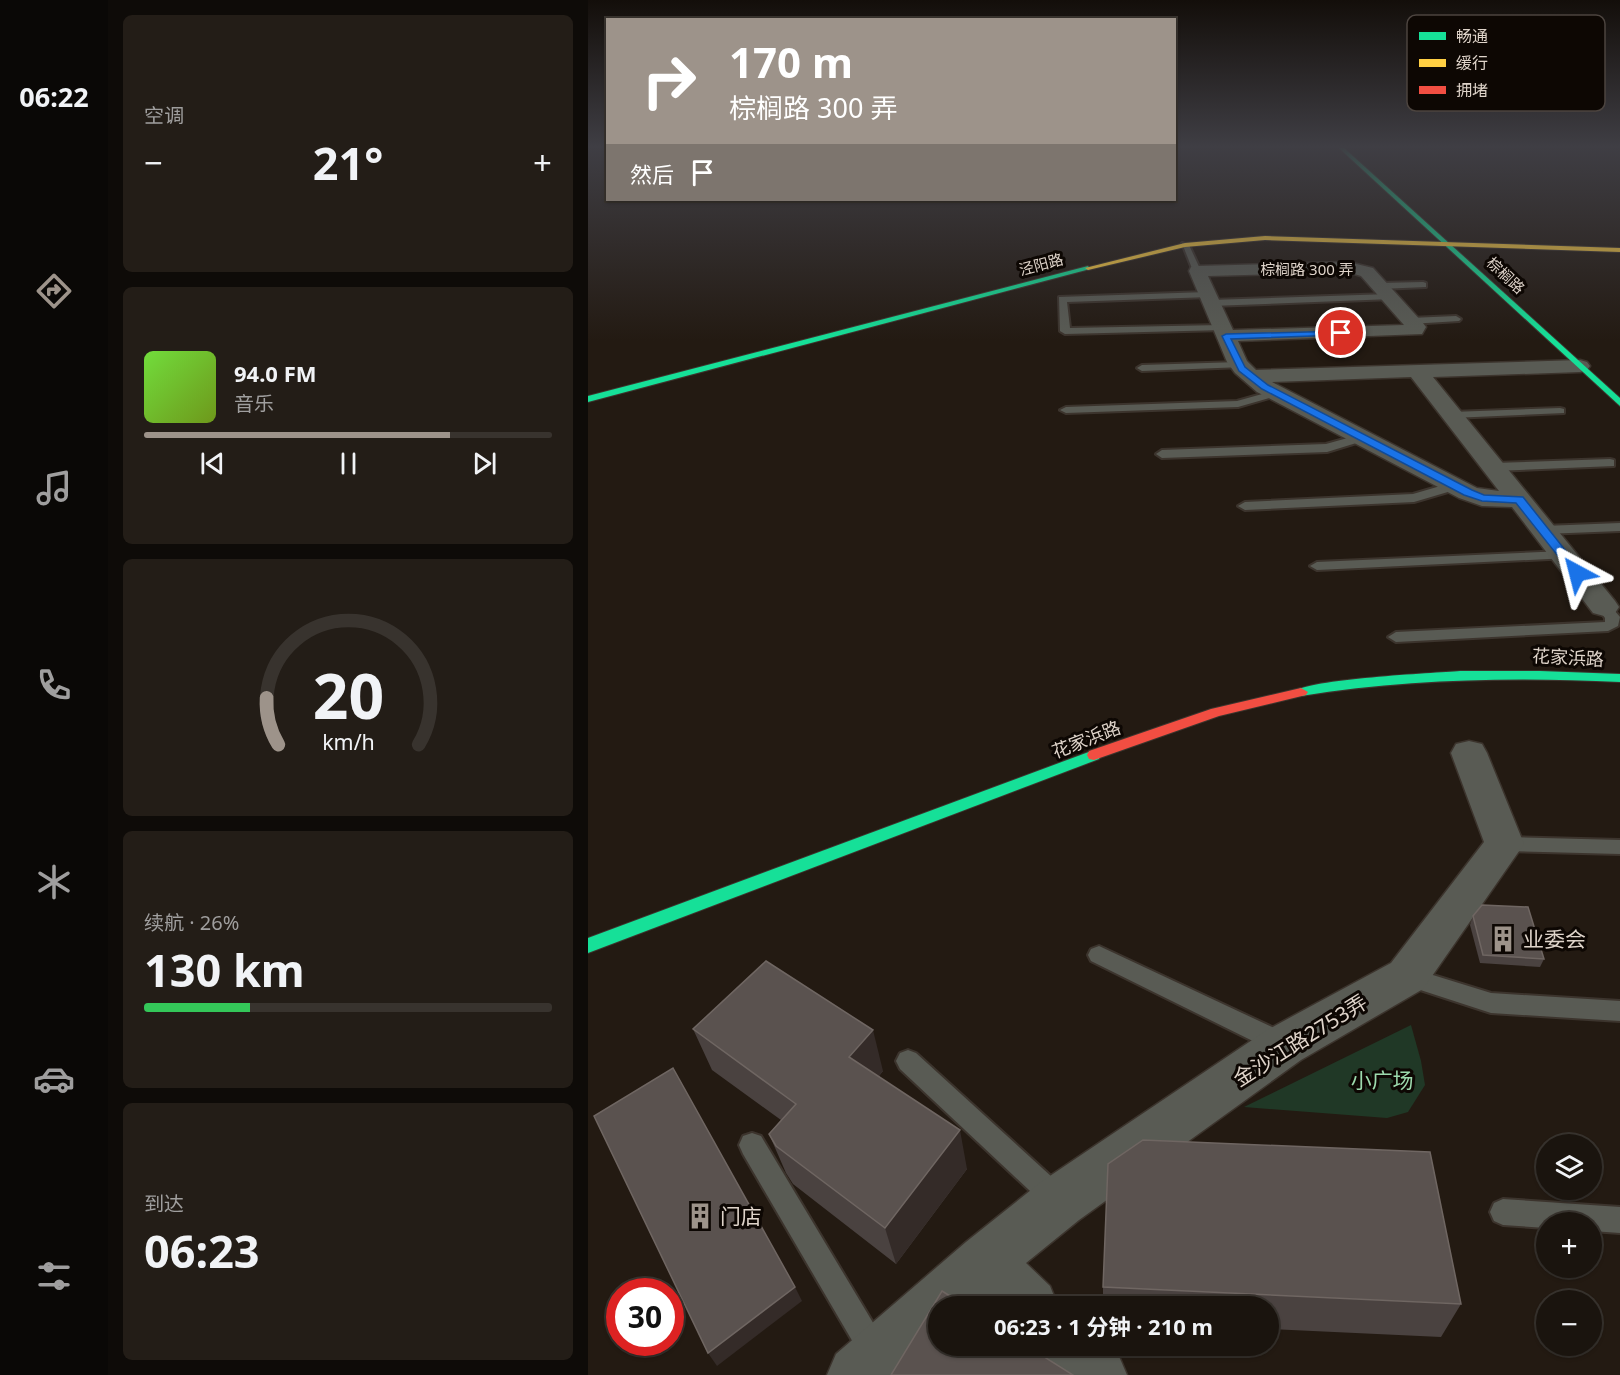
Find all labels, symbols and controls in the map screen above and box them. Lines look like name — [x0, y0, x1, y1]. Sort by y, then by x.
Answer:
legend — [1407, 15, 1605, 111]
text: 畅通 — [1456, 25, 1488, 47]
text: 170 m — [729, 33, 853, 90]
icon: right — [630, 42, 708, 120]
text: 缓行 — [1456, 52, 1488, 74]
text: 06:22 — [19, 78, 89, 115]
text: 拥堵 — [1456, 79, 1488, 101]
text: 棕榈路 300 弄 — [729, 89, 897, 126]
text: 空调 — [144, 102, 184, 129]
text: 21° — [313, 132, 383, 193]
text: − — [144, 140, 163, 185]
text: + — [533, 140, 552, 185]
icon: arrive — [686, 156, 719, 189]
text: 然后 — [630, 159, 674, 189]
street label: 泾阳路 — [1017, 249, 1065, 279]
street label: 棕榈路 — [1483, 252, 1529, 298]
street label: 棕榈路 300 弄 — [1260, 259, 1354, 279]
icon: directions — [33, 270, 75, 312]
pin — [1315, 307, 1366, 358]
icon: arrive — [1324, 316, 1357, 349]
text: 94.0 FM — [234, 358, 316, 388]
text: 音乐 — [234, 390, 274, 417]
icon: previous — [196, 447, 229, 480]
icon: pause — [332, 447, 365, 480]
icon: next — [468, 447, 501, 480]
icon: music — [33, 467, 75, 509]
position arrow — [1545, 541, 1609, 605]
street label: 花家浜路 — [1531, 643, 1605, 671]
text: 20 — [312, 652, 384, 737]
icon: phone — [33, 664, 75, 706]
street label: 花家浜路 — [1048, 715, 1124, 763]
text: km/h — [322, 727, 374, 756]
icon: climate — [33, 861, 75, 903]
text: 续航 · 26% — [144, 909, 239, 936]
building icon: 业委会 — [1488, 924, 1518, 954]
place label: 业委会 — [1523, 925, 1586, 953]
text: 130 km — [144, 939, 305, 1000]
street label: 金沙江路2753弄 — [1228, 988, 1372, 1092]
icon: car — [33, 1058, 75, 1100]
park label: 小广场 — [1351, 1066, 1414, 1094]
map controls — [1536, 1134, 1602, 1356]
button: layers — [1536, 1134, 1602, 1200]
text: 到达 — [144, 1190, 184, 1217]
building icon: 门店 — [685, 1201, 715, 1231]
place label: 门店 — [720, 1202, 762, 1230]
button: + — [1536, 1212, 1602, 1278]
text: 06:23 — [144, 1220, 260, 1281]
icon: filters — [33, 1255, 75, 1297]
speed limit sign: 30 — [606, 1278, 684, 1356]
button: − — [1536, 1290, 1602, 1356]
text: 06:23 · 1 分钟 · 210 m — [994, 1311, 1213, 1341]

